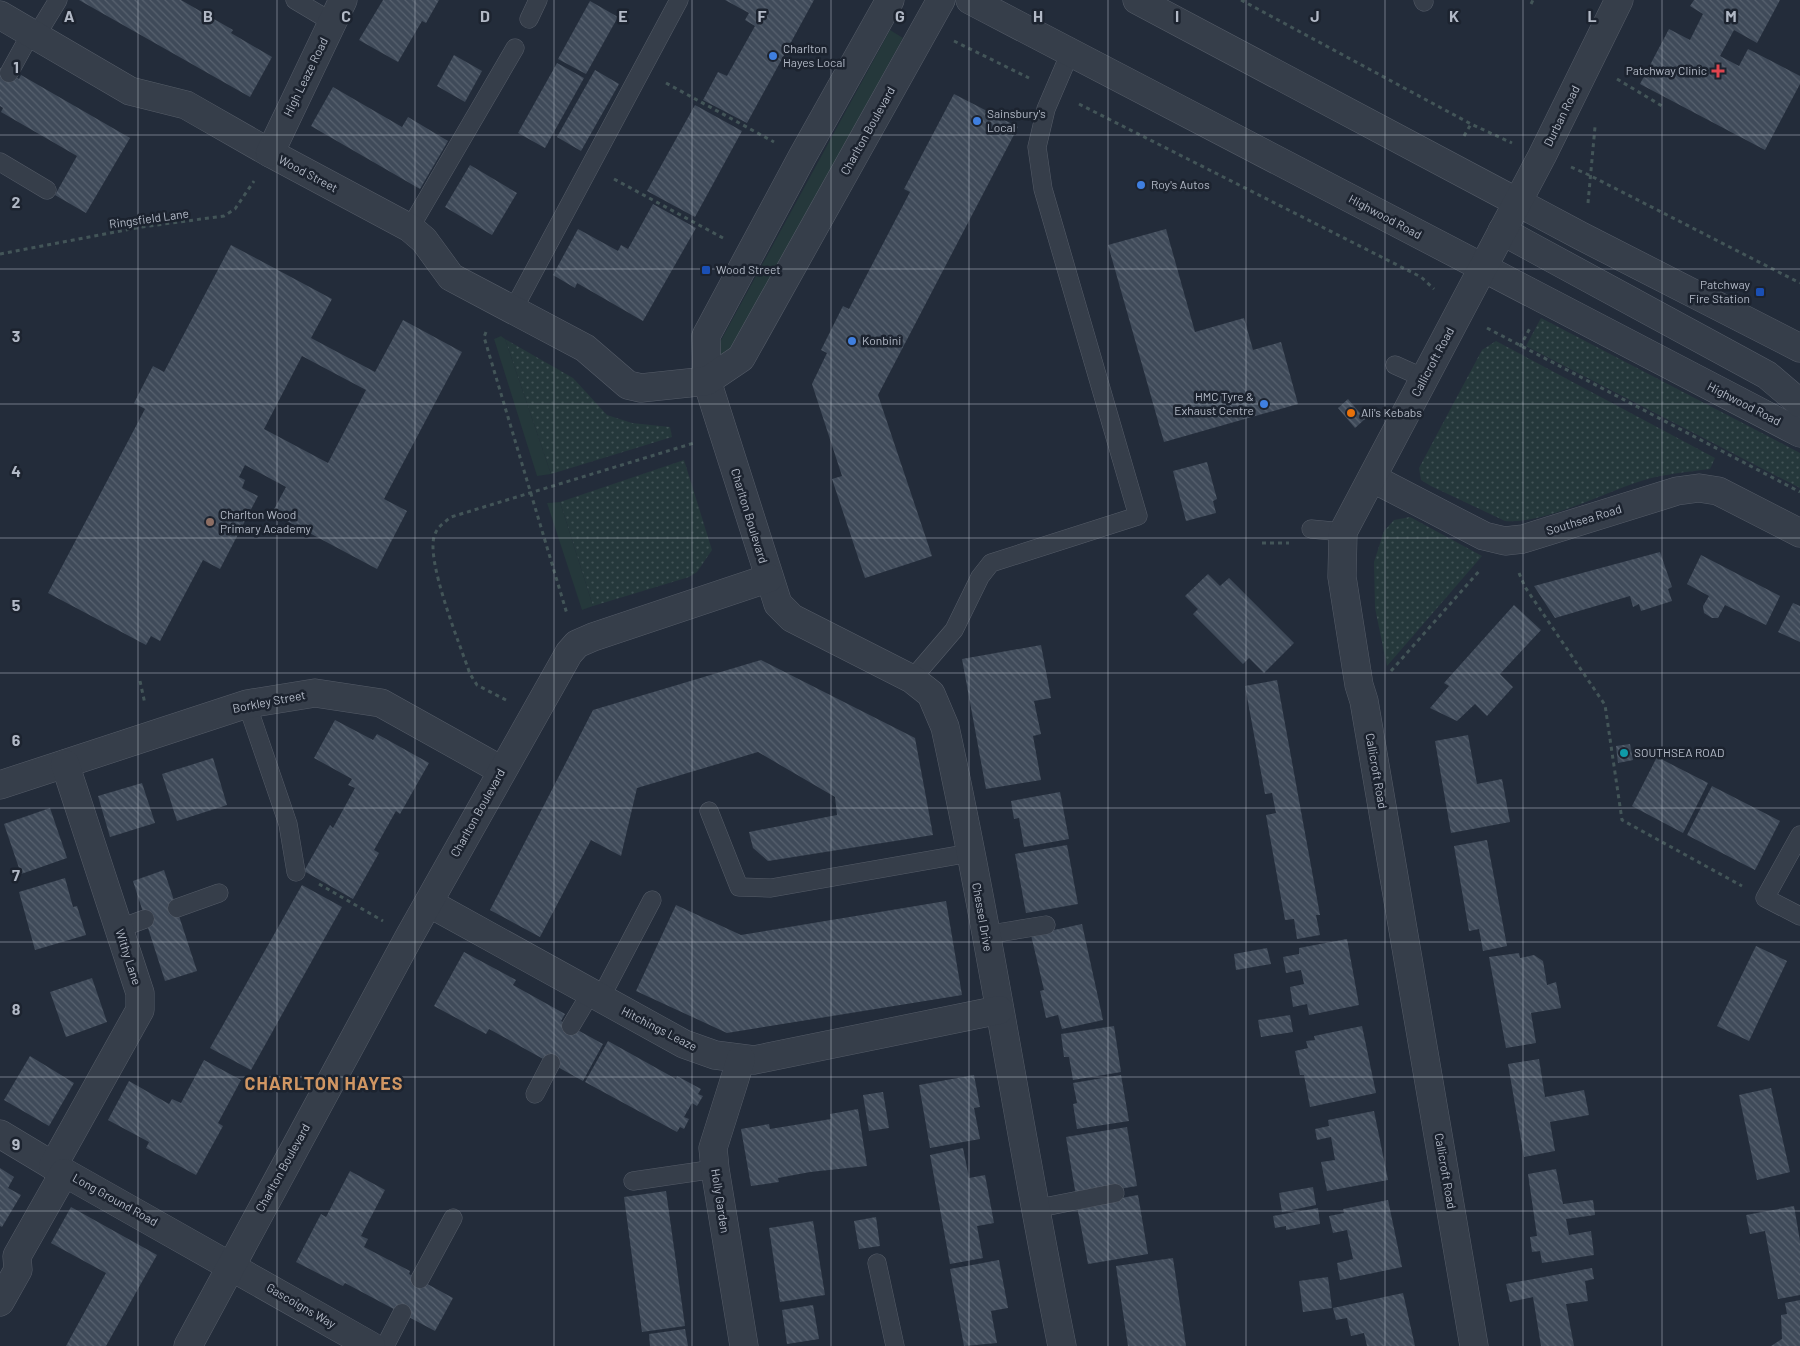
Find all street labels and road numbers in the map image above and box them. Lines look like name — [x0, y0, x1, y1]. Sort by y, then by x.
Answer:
street label: High Leaze Road — [280, 35, 330, 118]
street label: Durban Road — [1540, 83, 1582, 148]
street label: Charlton Boulevard — [837, 84, 897, 177]
street label: Wood Street — [277, 152, 340, 194]
street label: Highwood Road — [1347, 191, 1424, 241]
street label: Ringsfield Lane — [108, 205, 190, 231]
street label: Callicroft Road — [1408, 324, 1456, 399]
street label: Highwood Road — [1705, 379, 1784, 428]
street label: Charlton Boulevard — [729, 466, 771, 565]
street label: Southsea Road — [1544, 501, 1623, 537]
street label: Borkley Street — [231, 687, 307, 715]
street label: Callicroft Road — [1363, 732, 1391, 810]
street label: Charlton Boulevard — [447, 766, 507, 859]
street label: Chessel Drive — [970, 881, 996, 952]
street label: Withy Lane — [113, 927, 145, 986]
street label: Hitchings Leaze — [619, 1003, 700, 1053]
street label: Charlton Boulevard — [252, 1121, 312, 1214]
street label: Callicroft Road — [1432, 1132, 1460, 1210]
street label: Holly Garden — [709, 1168, 733, 1234]
street label: Long Ground Road — [70, 1170, 160, 1228]
street label: Gascoigns Way — [264, 1280, 339, 1331]

